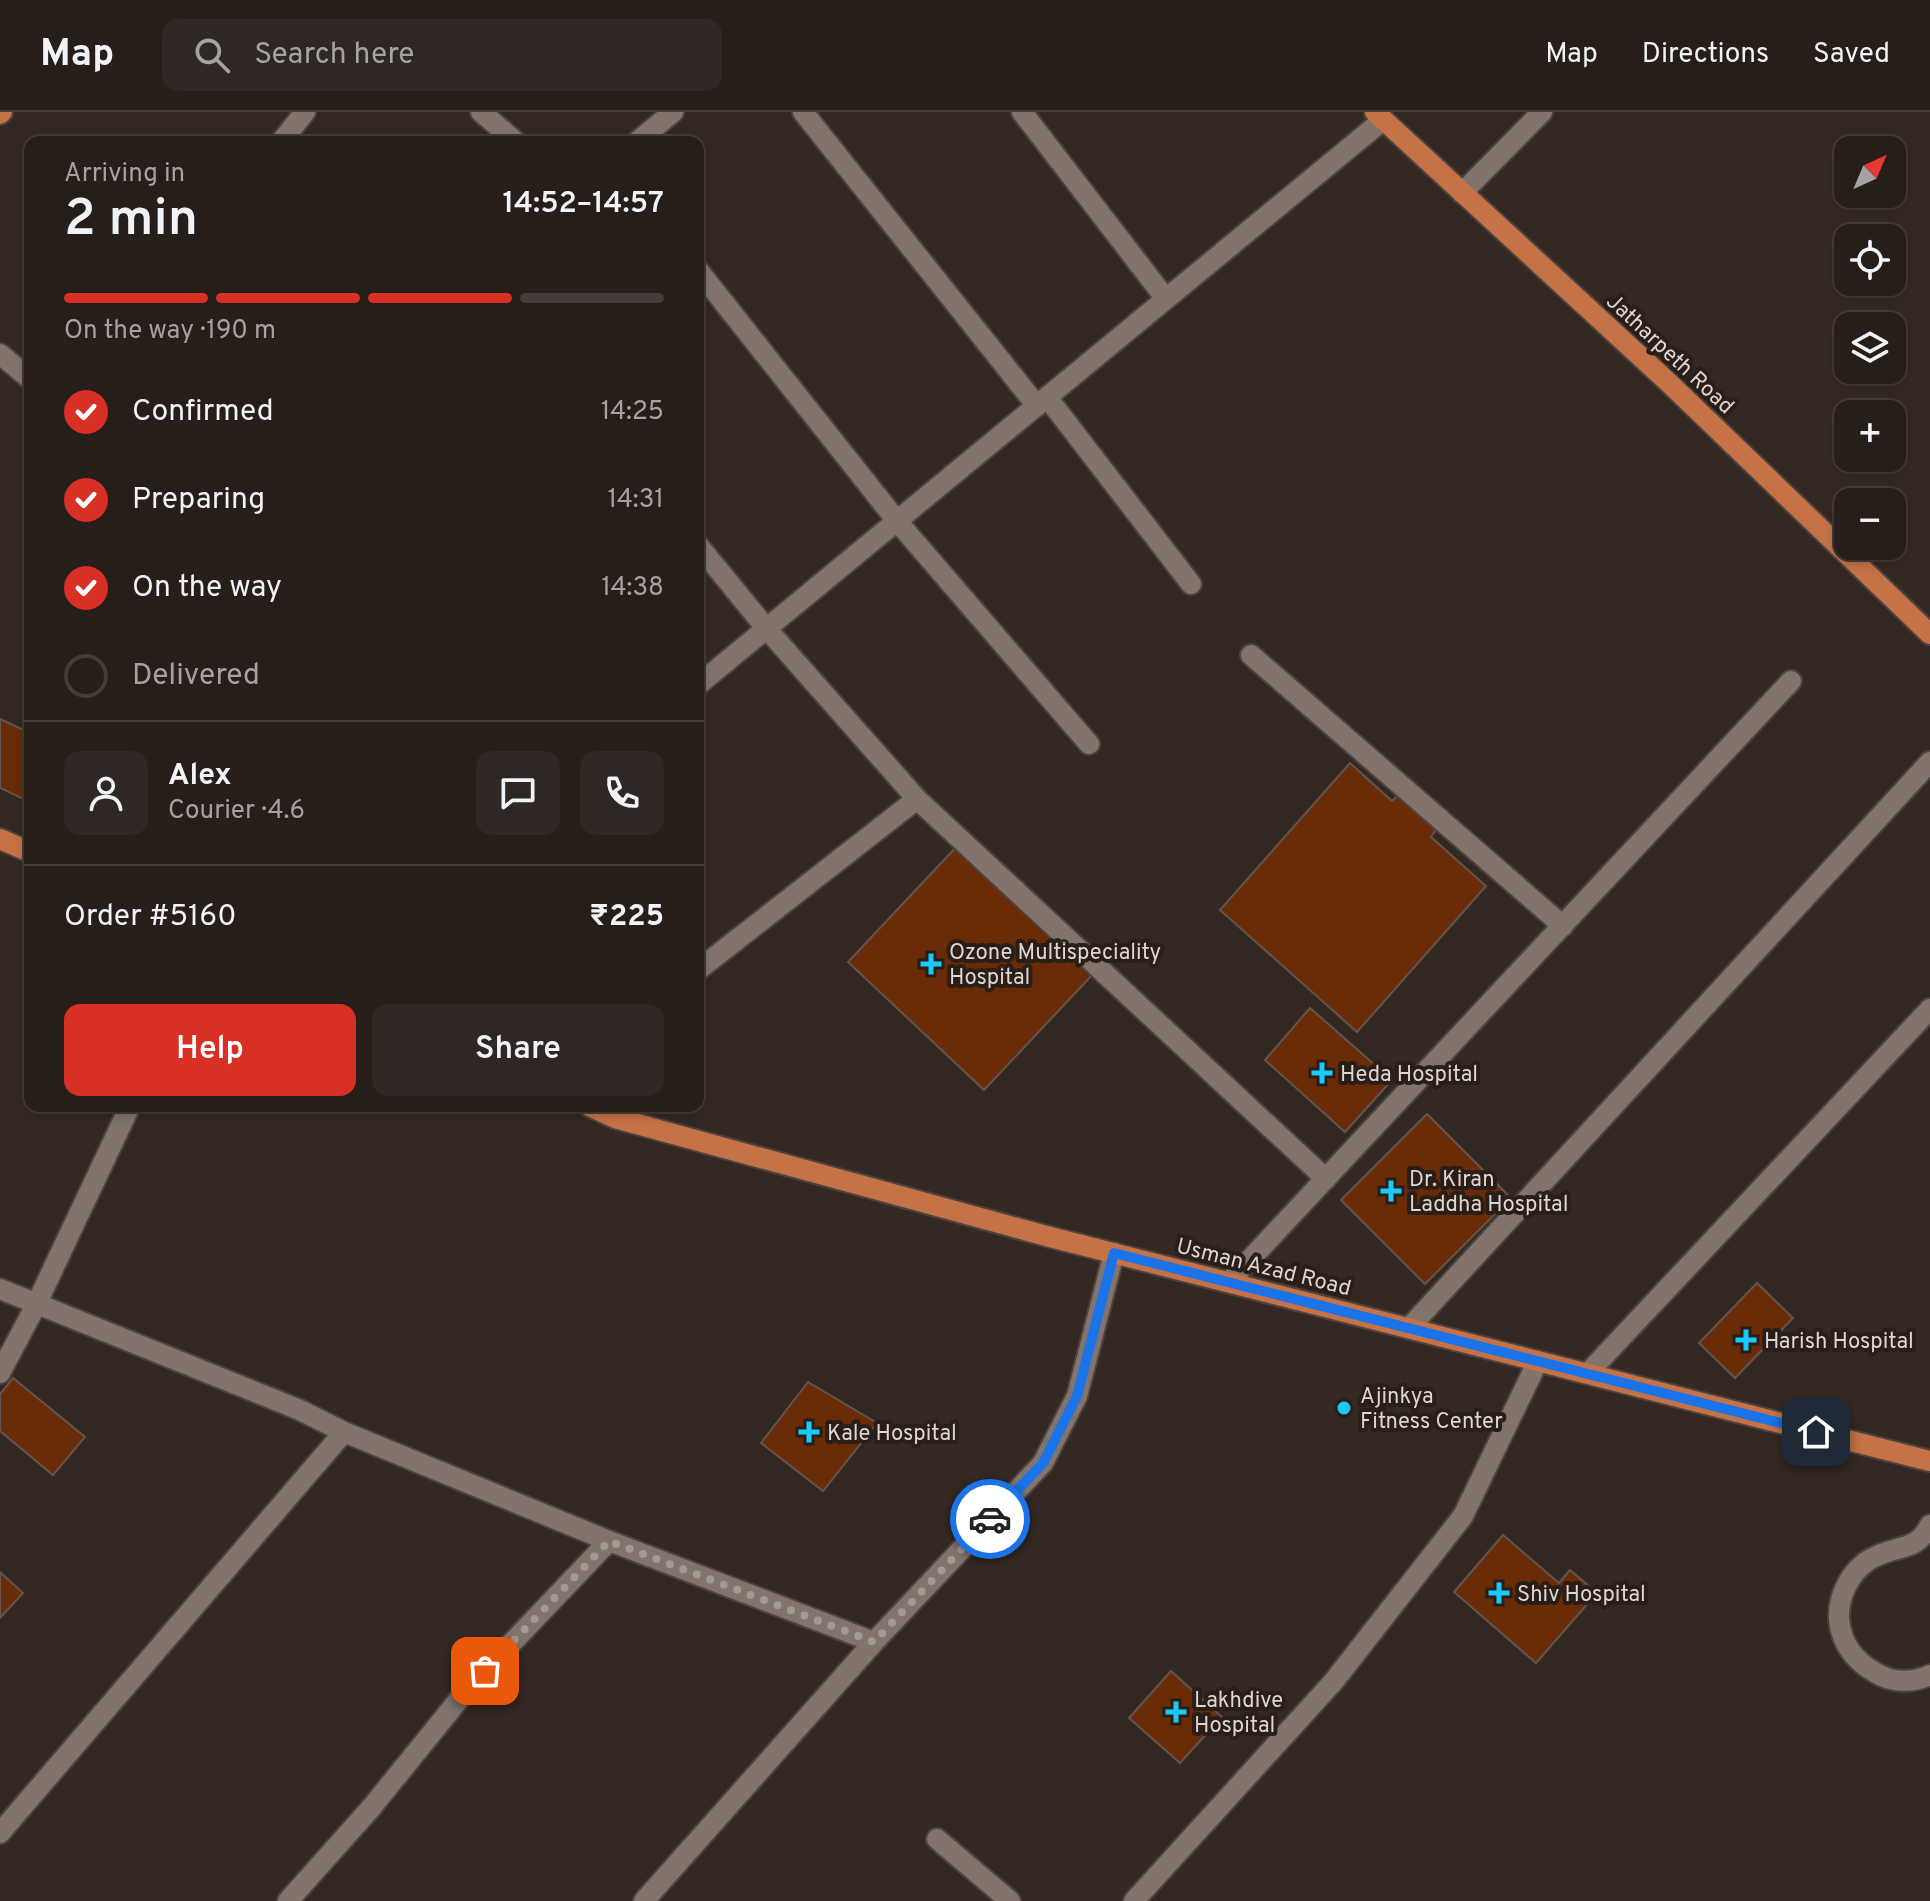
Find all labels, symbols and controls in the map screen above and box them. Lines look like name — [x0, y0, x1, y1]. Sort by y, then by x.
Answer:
search box — [162, 19, 722, 91]
text: Map — [40, 31, 114, 80]
icon: search — [190, 33, 234, 77]
text: Search here — [254, 37, 414, 74]
text: Map — [1545, 37, 1598, 73]
text: Directions — [1642, 37, 1769, 73]
text: Saved — [1813, 37, 1890, 73]
north arrow — [1834, 136, 1906, 208]
map controls — [1834, 136, 1906, 560]
text: Arriving in — [64, 158, 185, 191]
text: 14:52–14:57 — [502, 186, 664, 223]
text: 2 min — [64, 188, 198, 254]
button: locate — [1834, 224, 1906, 296]
street label: Jatharpeth Road — [1600, 289, 1739, 421]
button: layers — [1834, 312, 1906, 384]
text: On the way · 190 m — [64, 315, 276, 348]
icon: check — [64, 390, 108, 434]
text: Confirmed — [132, 394, 274, 431]
text: 14:25 — [601, 396, 664, 429]
button: + — [1834, 400, 1906, 472]
icon: check — [64, 478, 108, 522]
text: Preparing — [132, 482, 265, 519]
text: 14:31 — [608, 484, 664, 517]
button: − — [1834, 488, 1906, 560]
icon: check — [64, 566, 108, 610]
text: On the way — [132, 570, 282, 607]
text: 14:38 — [601, 572, 664, 605]
text: Delivered — [132, 658, 260, 695]
button: person — [64, 751, 148, 835]
button: chat — [476, 751, 560, 835]
button: phone — [580, 751, 664, 835]
text: Alex — [168, 758, 232, 795]
text: Courier · 4.6 — [168, 795, 305, 828]
text: Order #5160 — [64, 899, 236, 936]
text: ₹225 — [589, 899, 664, 936]
place label: Ozone Multispeciality Hospital — [949, 940, 1161, 992]
marker: Ozone Multispeciality Hospital — [920, 953, 942, 975]
button: Help — [64, 1004, 356, 1096]
button: Share — [372, 1004, 664, 1096]
marker: Heda Hospital — [1311, 1062, 1333, 1084]
place label: Heda Hospital — [1340, 1062, 1478, 1089]
place label: Dr. Kiran Laddha Hospital — [1409, 1167, 1568, 1219]
marker: Dr. Kiran Laddha Hospital — [1380, 1180, 1402, 1202]
street label: Usman Azad Road — [1173, 1234, 1353, 1303]
marker: Harish Hospital — [1735, 1329, 1757, 1351]
place label: Harish Hospital — [1764, 1329, 1914, 1356]
place label: Ajinkya Fitness Center — [1360, 1384, 1503, 1436]
pin — [1782, 1398, 1850, 1466]
marker: Ajinkya Fitness Center — [1335, 1399, 1353, 1417]
icon: home — [1794, 1410, 1838, 1454]
marker: Kale Hospital — [798, 1421, 820, 1443]
place label: Kale Hospital — [827, 1421, 957, 1448]
courier — [950, 1479, 1030, 1559]
icon: car — [968, 1497, 1012, 1541]
marker: Shiv Hospital — [1488, 1582, 1510, 1604]
place label: Shiv Hospital — [1517, 1582, 1646, 1609]
pin — [451, 1637, 519, 1705]
icon: bag — [463, 1649, 507, 1693]
place label: Lakhdive Hospital — [1194, 1688, 1283, 1740]
marker: Lakhdive Hospital — [1165, 1701, 1187, 1723]

